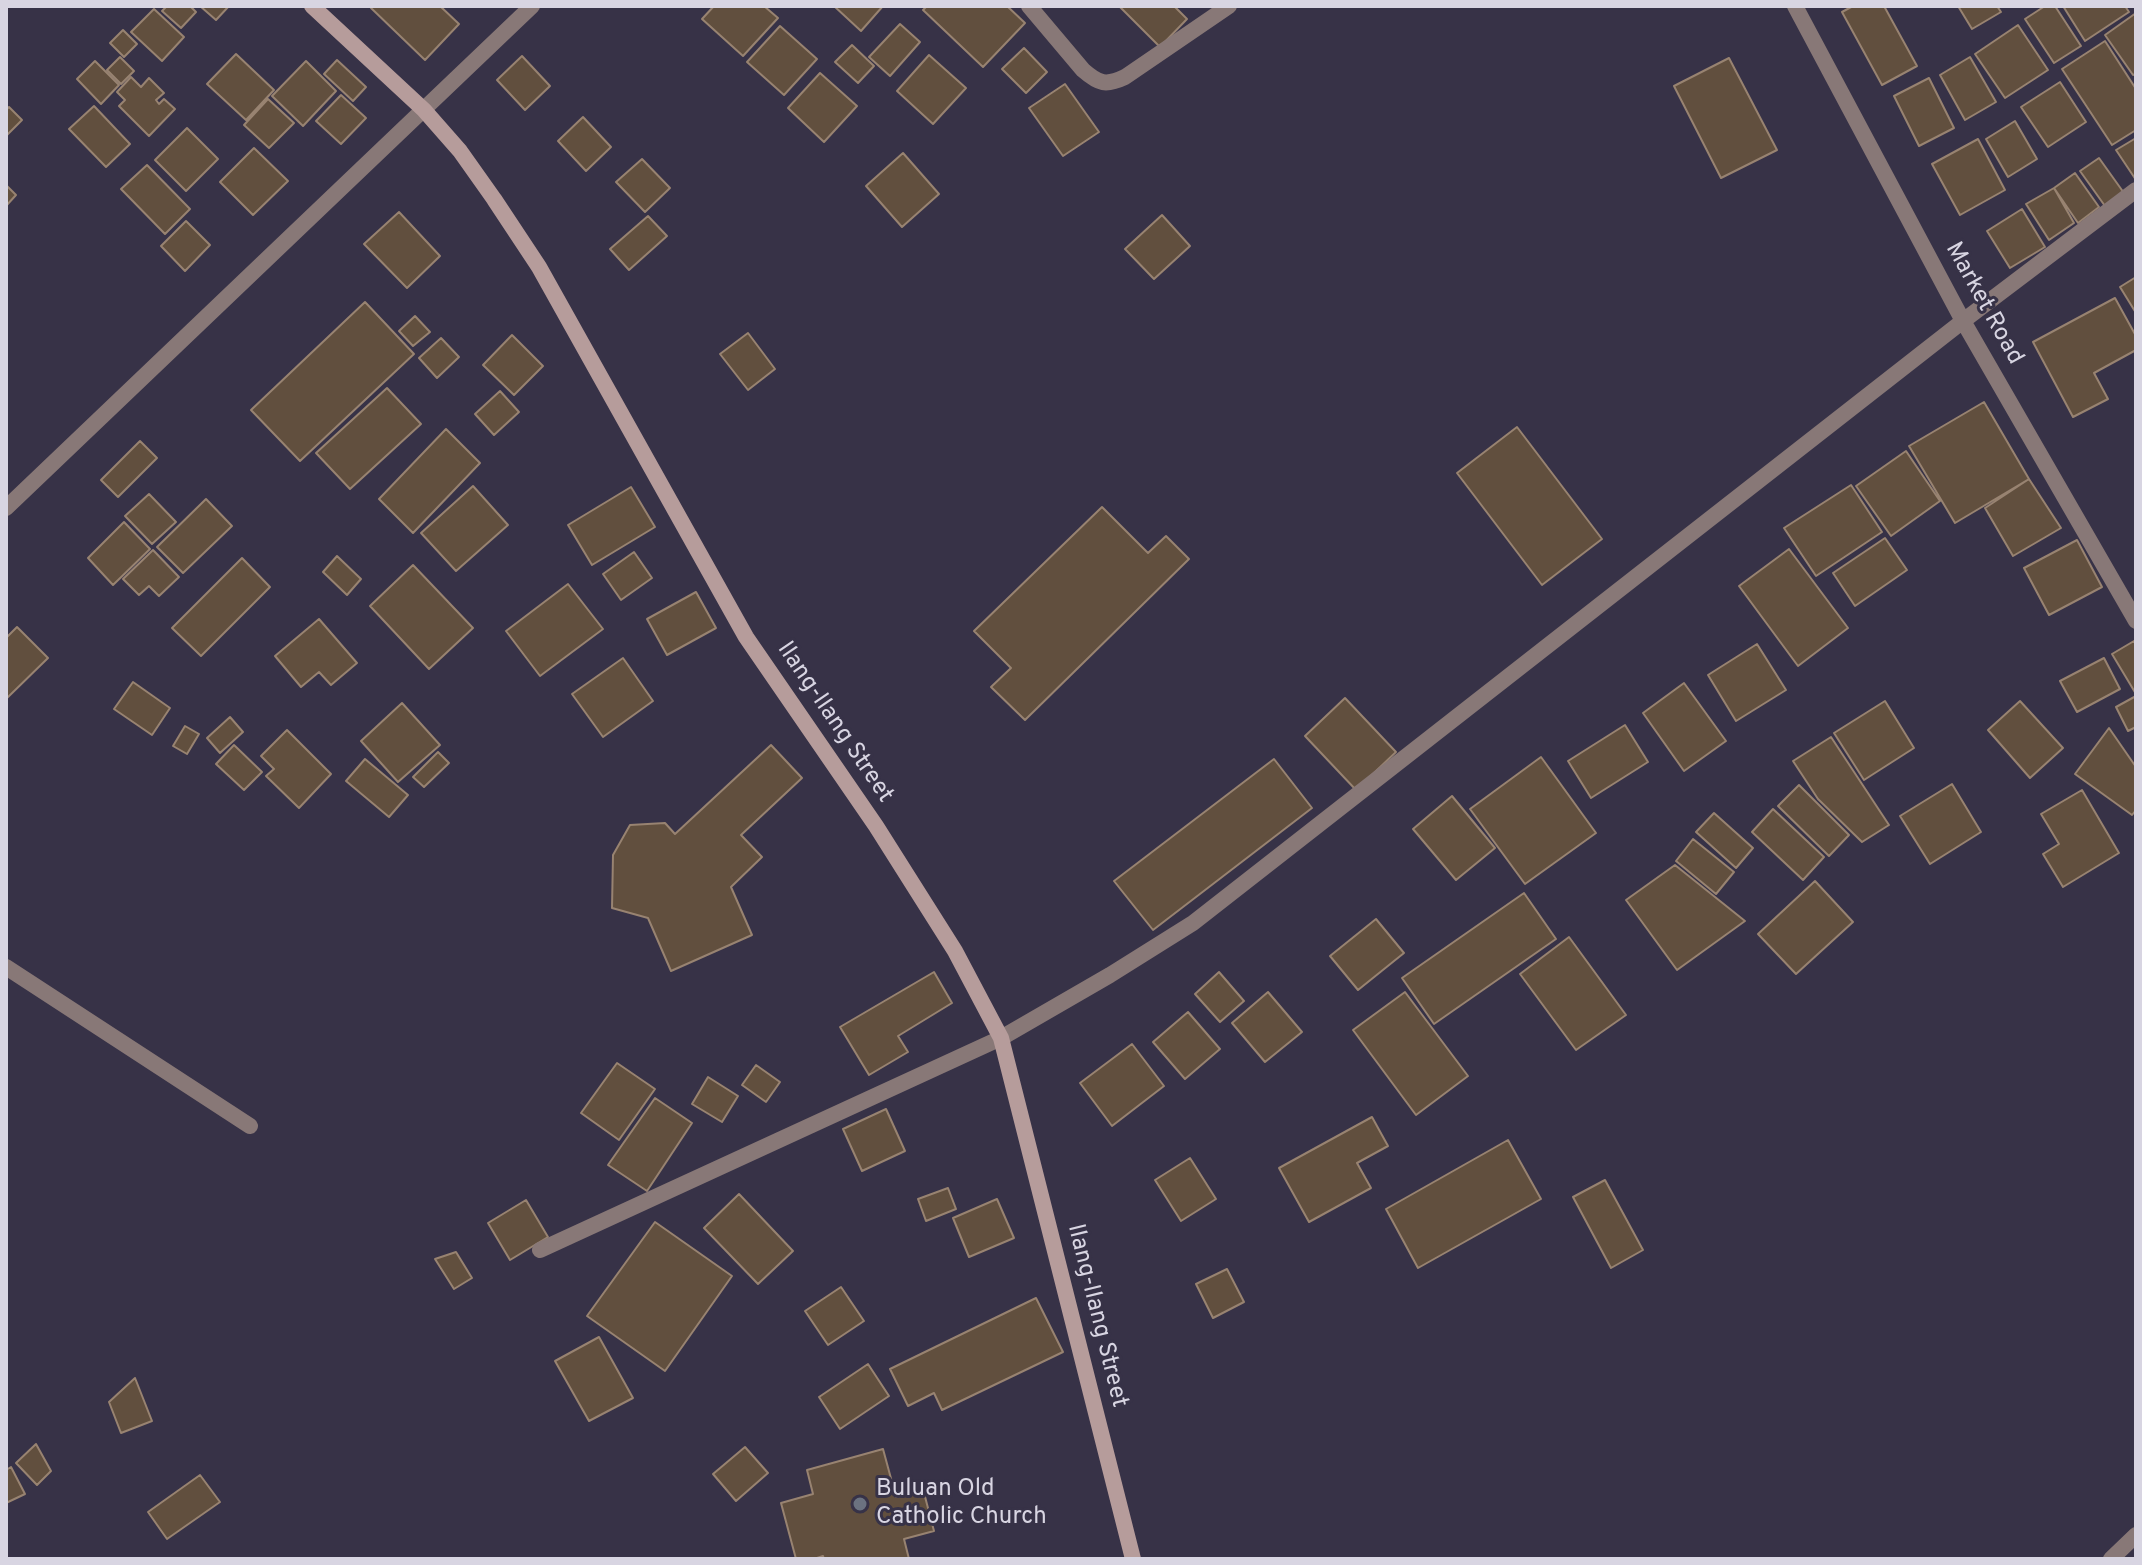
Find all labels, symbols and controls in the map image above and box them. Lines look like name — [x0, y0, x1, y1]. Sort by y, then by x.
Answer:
street label: Market Road — [1938, 238, 2028, 370]
street label: Ilang-Ilang Street — [770, 637, 898, 809]
street label: Ilang-Ilang Street — [1059, 1221, 1133, 1411]
place label: Buluan Old Catholic Church — [876, 1476, 1047, 1532]
marker: Buluan Old Catholic Church — [851, 1495, 869, 1513]

